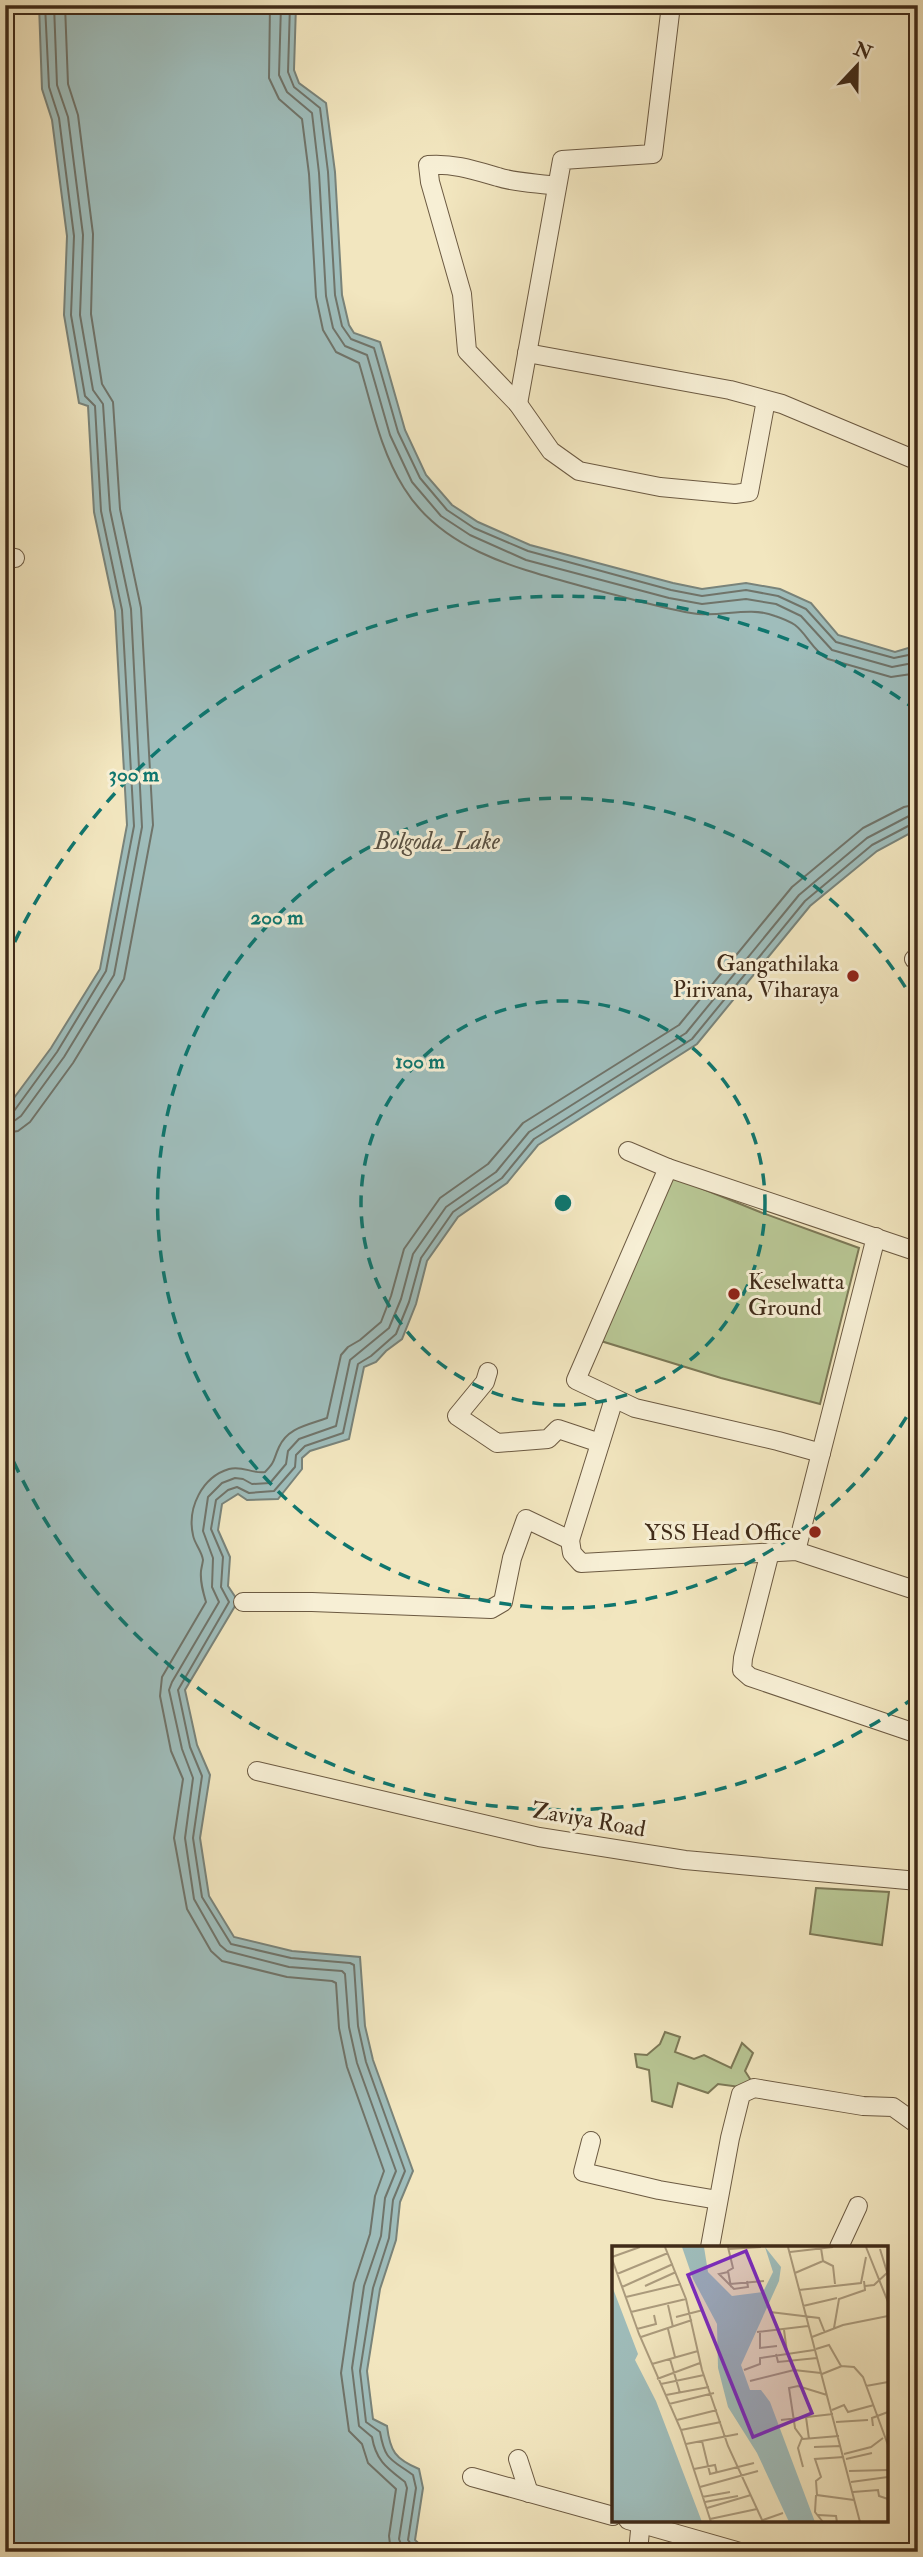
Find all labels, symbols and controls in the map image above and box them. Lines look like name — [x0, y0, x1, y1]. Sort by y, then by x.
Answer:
north arrow — [822, 32, 892, 102]
text: N — [850, 36, 876, 66]
text: 300 m — [109, 761, 160, 788]
water label: Bolgoda_Lake — [373, 826, 501, 857]
text: 200 m — [251, 904, 304, 931]
place label: Gangathilaka Pirivana, Viharaya — [672, 949, 840, 1004]
marker: Gangathilaka Pirivana, Viharaya — [845, 968, 861, 984]
text: 100 m — [395, 1048, 446, 1075]
centre of rings — [551, 1191, 575, 1215]
place label: Keselwatta Ground — [748, 1267, 845, 1322]
marker: Keselwatta Ground — [726, 1286, 742, 1302]
place label: YSS Head Office — [645, 1518, 801, 1547]
marker: YSS Head Office — [807, 1524, 823, 1540]
street label: Zaviya Road — [530, 1795, 648, 1844]
inset map — [612, 2246, 888, 2522]

